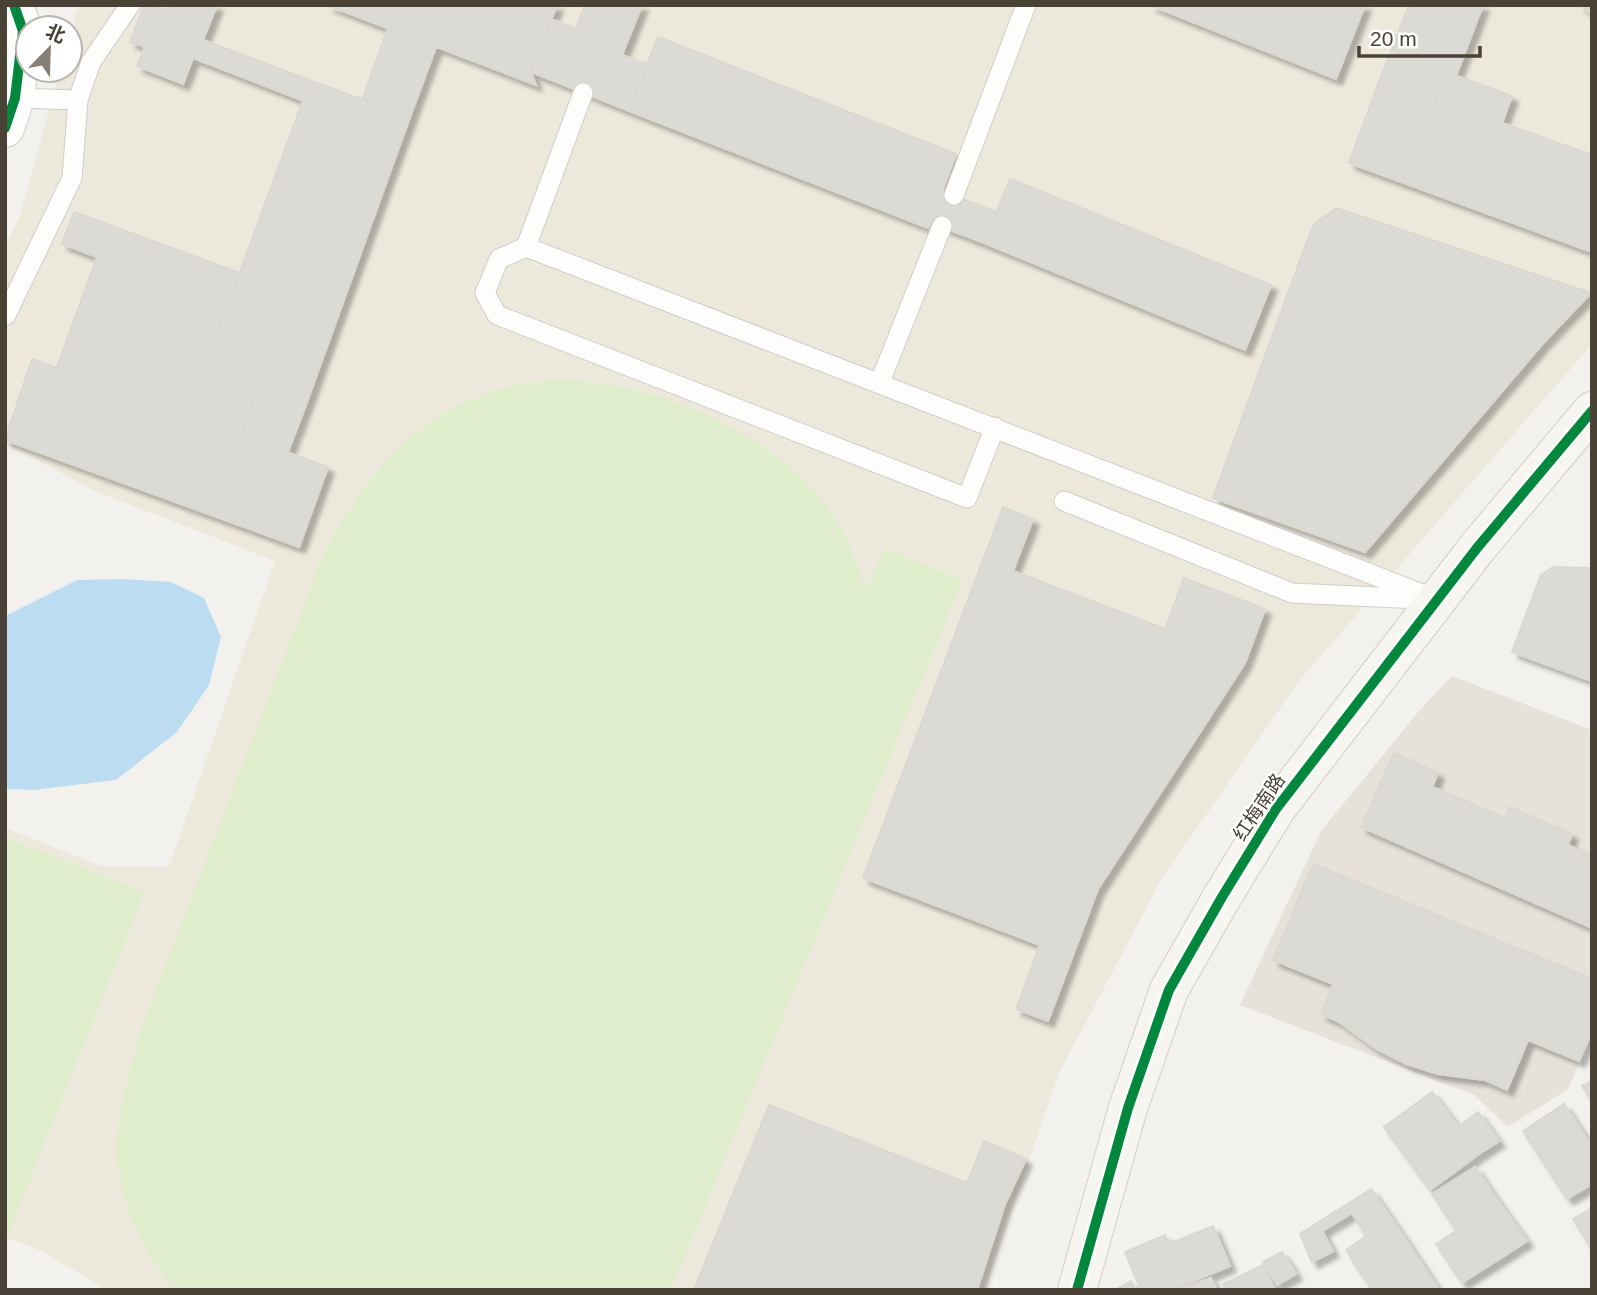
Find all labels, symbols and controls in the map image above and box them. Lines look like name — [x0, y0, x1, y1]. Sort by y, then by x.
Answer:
north arrow — [14, 14, 84, 84]
scale bar — [1359, 14, 1480, 58]
text: 北 — [43, 20, 68, 47]
text: 20 m — [1370, 27, 1417, 50]
street label: 红梅南路 — [1229, 770, 1289, 844]

